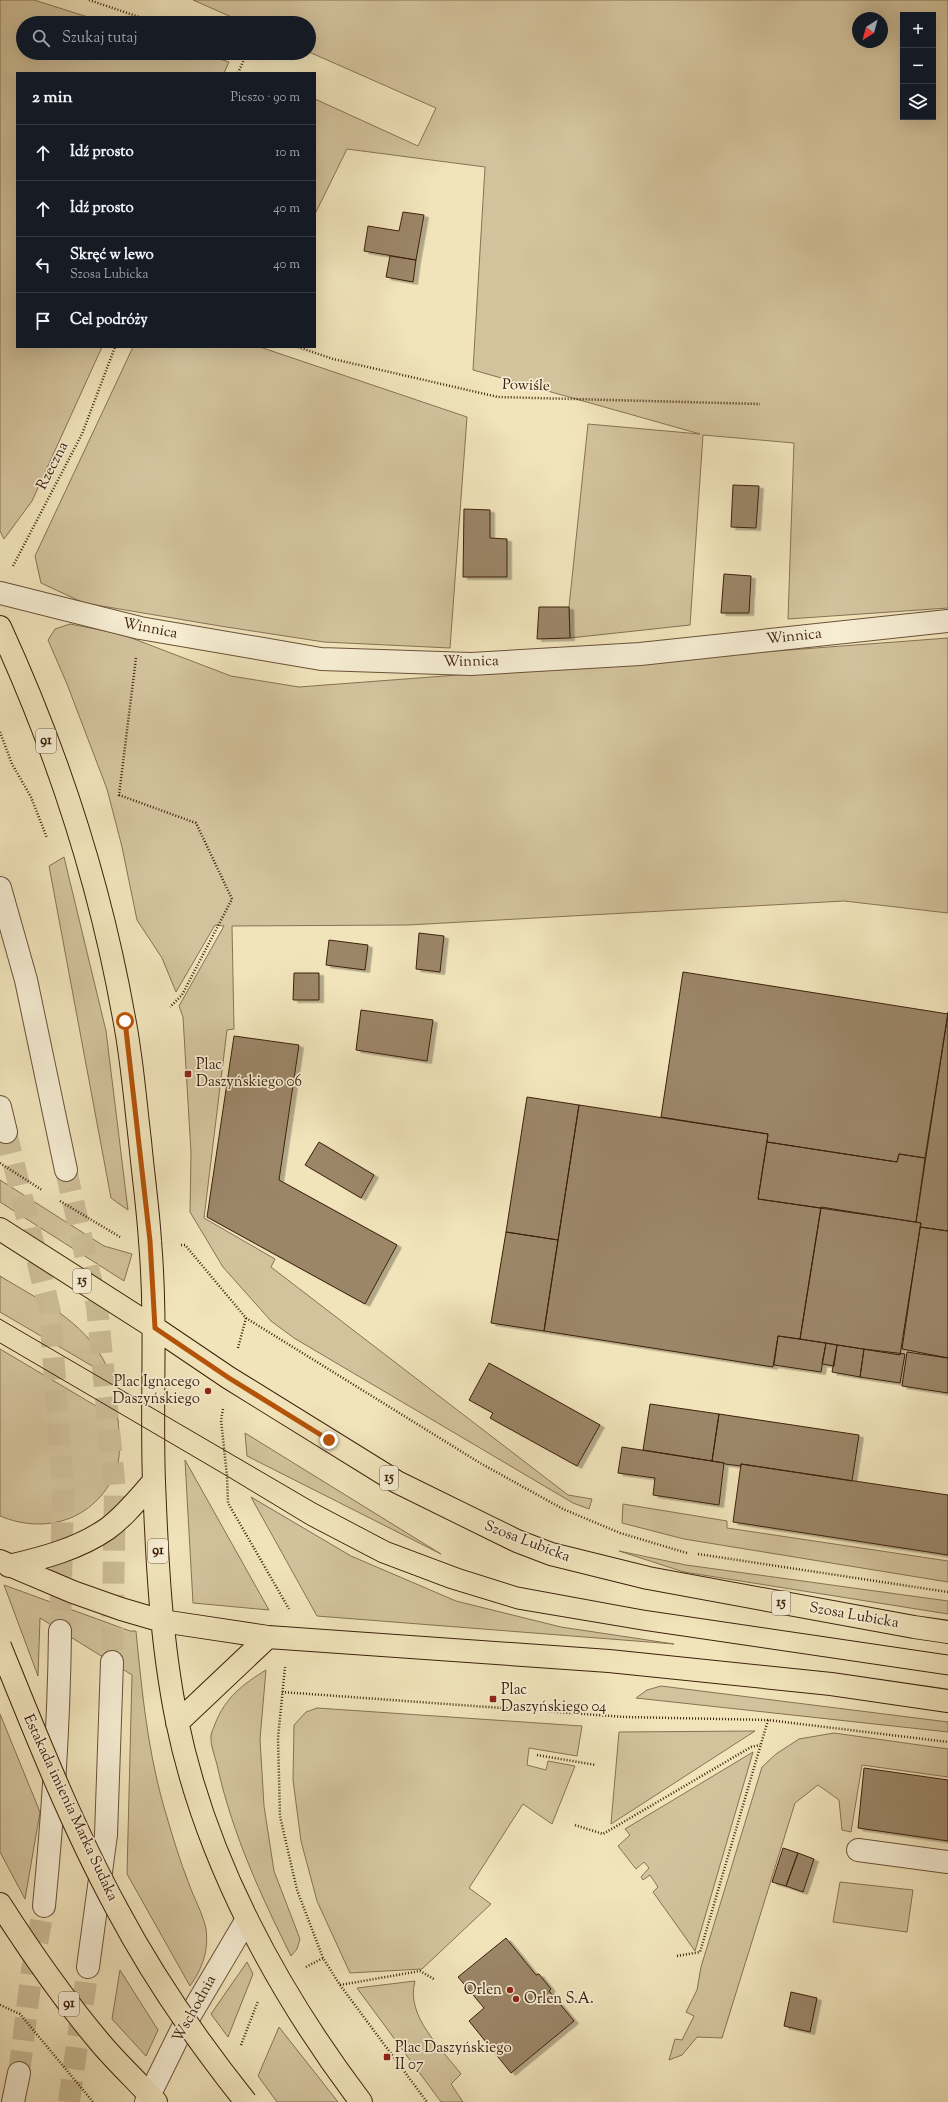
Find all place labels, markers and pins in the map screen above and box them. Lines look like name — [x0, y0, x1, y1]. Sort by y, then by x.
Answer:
place label: Plac Daszyńskiego 06 — [196, 1055, 302, 1093]
marker: Plac Daszyńskiego 06 — [183, 1069, 193, 1079]
place label: Plac Ignacego Daszyńskiego — [113, 1372, 200, 1410]
marker: Plac Ignacego Daszyńskiego — [203, 1386, 213, 1396]
place label: Plac Daszyńskiego 04 — [501, 1680, 607, 1718]
marker: Plac Daszyńskiego 04 — [488, 1694, 498, 1704]
place label: Orlen — [464, 1980, 502, 2001]
marker: Orlen — [505, 1985, 515, 1995]
place label: Orlen S.A. — [524, 1989, 594, 2010]
marker: Orlen S.A. — [511, 1994, 521, 2004]
place label: Plac Daszyńskiego II 07 — [395, 2038, 512, 2076]
marker: Plac Daszyńskiego II 07 — [382, 2052, 392, 2062]

